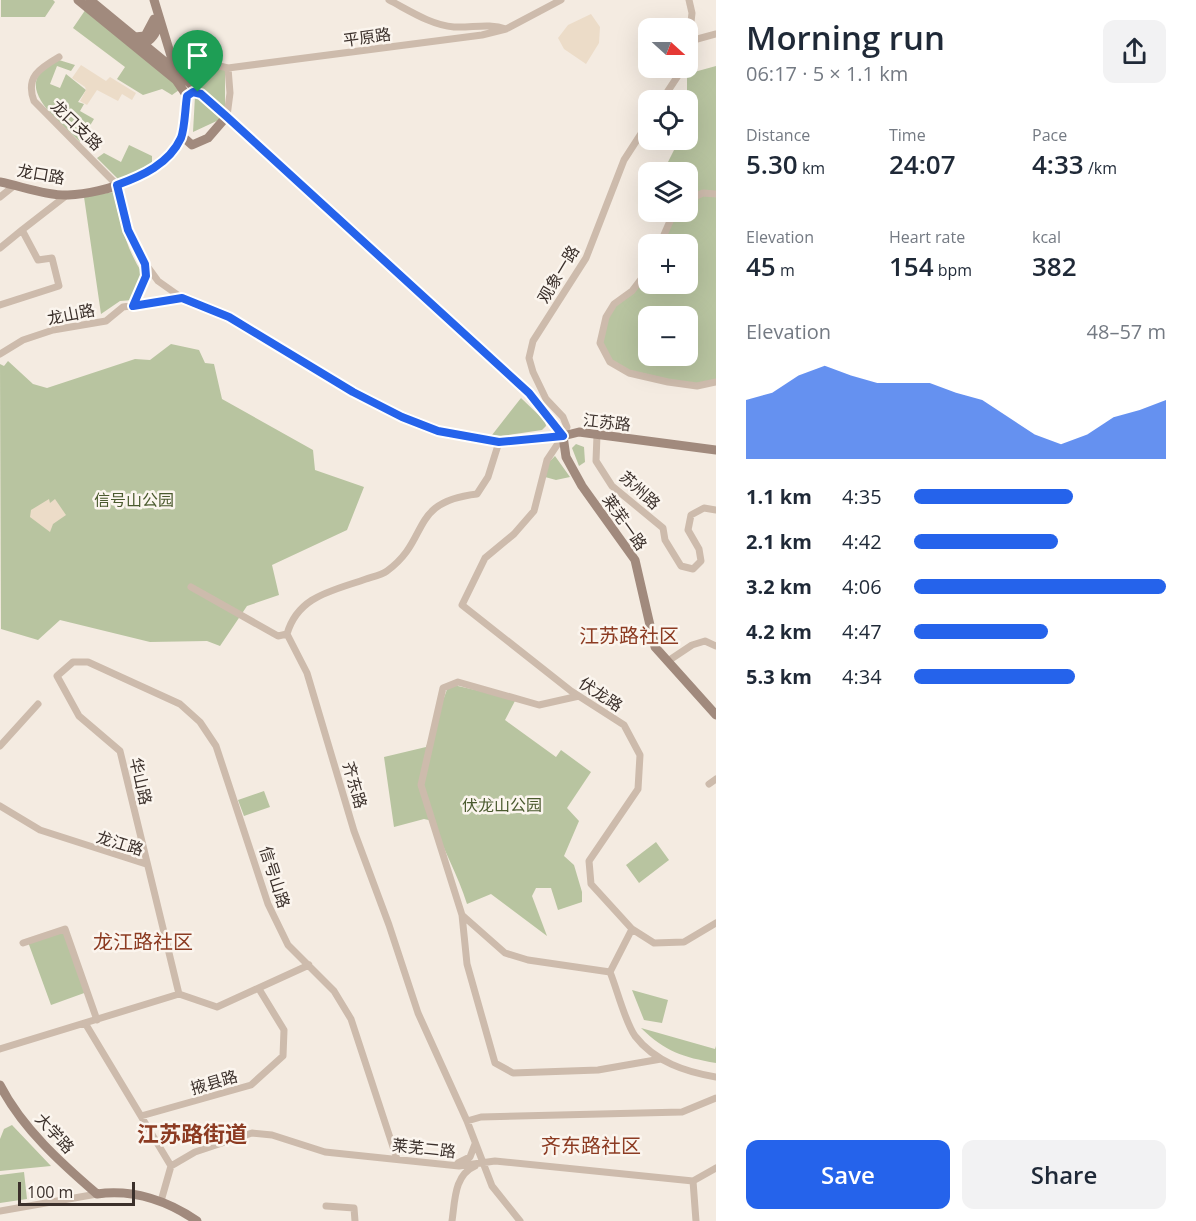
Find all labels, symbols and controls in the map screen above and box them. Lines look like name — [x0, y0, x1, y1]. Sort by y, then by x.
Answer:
text: Morning run — [746, 15, 945, 60]
north arrow — [638, 18, 698, 78]
map controls — [638, 18, 698, 366]
button: share — [1103, 20, 1166, 83]
street label: 平原路 — [342, 23, 392, 51]
pin — [172, 30, 223, 92]
icon: arrive — [181, 39, 214, 72]
text: 06:17 · 5 × 1.1 km — [746, 60, 908, 87]
button: locate — [638, 90, 698, 150]
street label: 龙口支路 — [46, 95, 108, 155]
text: Distance — [746, 124, 810, 146]
text: Time — [889, 124, 926, 146]
text: Pace — [1032, 124, 1067, 146]
text: 5.30 — [746, 146, 798, 182]
text: 24:07 — [889, 146, 956, 182]
text: 4:33 — [1032, 146, 1084, 182]
text: km — [798, 157, 825, 179]
text: /km — [1084, 157, 1117, 179]
street label: 龙口路 — [15, 159, 67, 189]
button: layers — [638, 162, 698, 222]
text: Elevation — [746, 226, 814, 248]
text: Heart rate — [889, 226, 965, 248]
text: kcal — [1032, 226, 1061, 248]
button: + — [638, 234, 698, 294]
street label: 观象一路 — [532, 241, 584, 307]
text: 45 — [746, 248, 776, 284]
text: 154 — [889, 248, 934, 284]
text: 382 — [1032, 248, 1077, 284]
text: m — [776, 259, 795, 281]
text: bpm — [934, 259, 972, 281]
street label: 龙山路 — [45, 299, 97, 329]
button: − — [638, 306, 698, 366]
text: Elevation — [746, 318, 831, 345]
text: 48–57 m — [1087, 318, 1166, 345]
street label: 江苏路 — [582, 409, 632, 435]
street label: 苏州路 — [615, 466, 665, 514]
text: 1.1 km — [746, 483, 812, 510]
text: 4:35 — [842, 483, 882, 510]
park label: 信号山公园 — [94, 489, 174, 511]
street label: 莱芜一路 — [598, 489, 652, 555]
text: 2.1 km — [746, 528, 812, 555]
text: 4:42 — [842, 528, 882, 555]
text: 3.2 km — [746, 573, 812, 600]
text: 4:06 — [842, 573, 882, 600]
text: 4.2 km — [746, 618, 812, 645]
text: 4:47 — [842, 618, 882, 645]
district label: 江苏路社区 — [579, 622, 679, 649]
text: 5.3 km — [746, 663, 812, 690]
text: 4:34 — [842, 663, 882, 690]
street label: 伏龙路 — [575, 672, 627, 716]
street label: 华山路 — [125, 755, 157, 807]
street label: 齐东路 — [338, 759, 372, 811]
park label: 伏龙山公园 — [462, 794, 542, 816]
street label: 龙江路 — [94, 825, 146, 861]
street label: 信号山路 — [255, 843, 295, 911]
district label: 龙江路社区 — [93, 928, 193, 955]
street label: 掖县路 — [188, 1065, 240, 1099]
street label: 大学路 — [31, 1108, 79, 1158]
district label: 江苏路街道 — [137, 1118, 247, 1148]
district label: 齐东路社区 — [541, 1132, 641, 1159]
street label: 莱芜二路 — [391, 1134, 457, 1162]
button: Save — [746, 1140, 950, 1209]
button: Share — [962, 1140, 1166, 1209]
scale bar — [18, 1179, 135, 1206]
text: 100 m — [27, 1181, 73, 1203]

